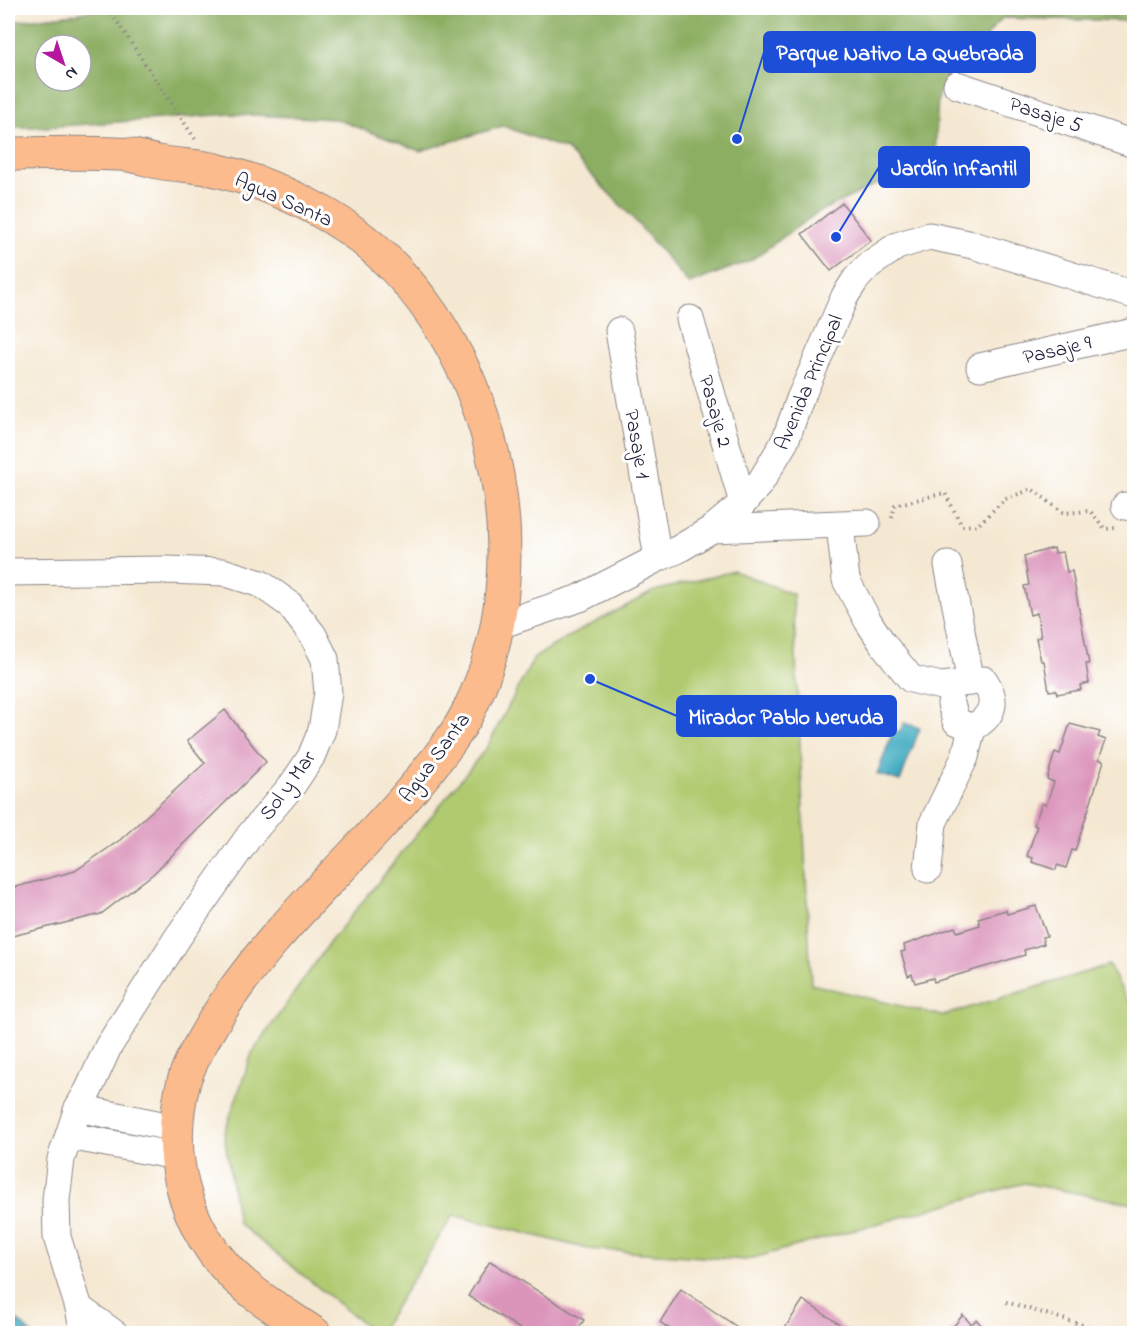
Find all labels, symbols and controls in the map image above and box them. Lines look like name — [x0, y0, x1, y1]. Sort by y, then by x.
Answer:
callout: Parque Nativo La Quebrada — [764, 32, 1035, 72]
north arrow — [33, 33, 93, 93]
text: Parque Nativo La Quebrada — [776, 39, 1024, 71]
text: N — [59, 60, 83, 86]
street label: Pasaje 5 — [1005, 90, 1086, 142]
callout: Jardín Infantil — [879, 147, 1029, 187]
text: Jardín Infantil — [891, 154, 1017, 186]
street label: Agua Santa — [229, 166, 337, 238]
street label: Avenida Principal — [768, 310, 852, 455]
street label: Pasaje 9 — [1020, 328, 1095, 373]
street label: Pasaje 2 — [690, 372, 739, 451]
street label: Pasaje 1 — [615, 407, 657, 482]
callout: Mirador Pablo Neruda — [677, 696, 896, 736]
text: Mirador Pablo Neruda — [688, 703, 884, 735]
street label: Agua Santa — [393, 707, 480, 810]
street label: Sol y Mar — [253, 745, 326, 829]

